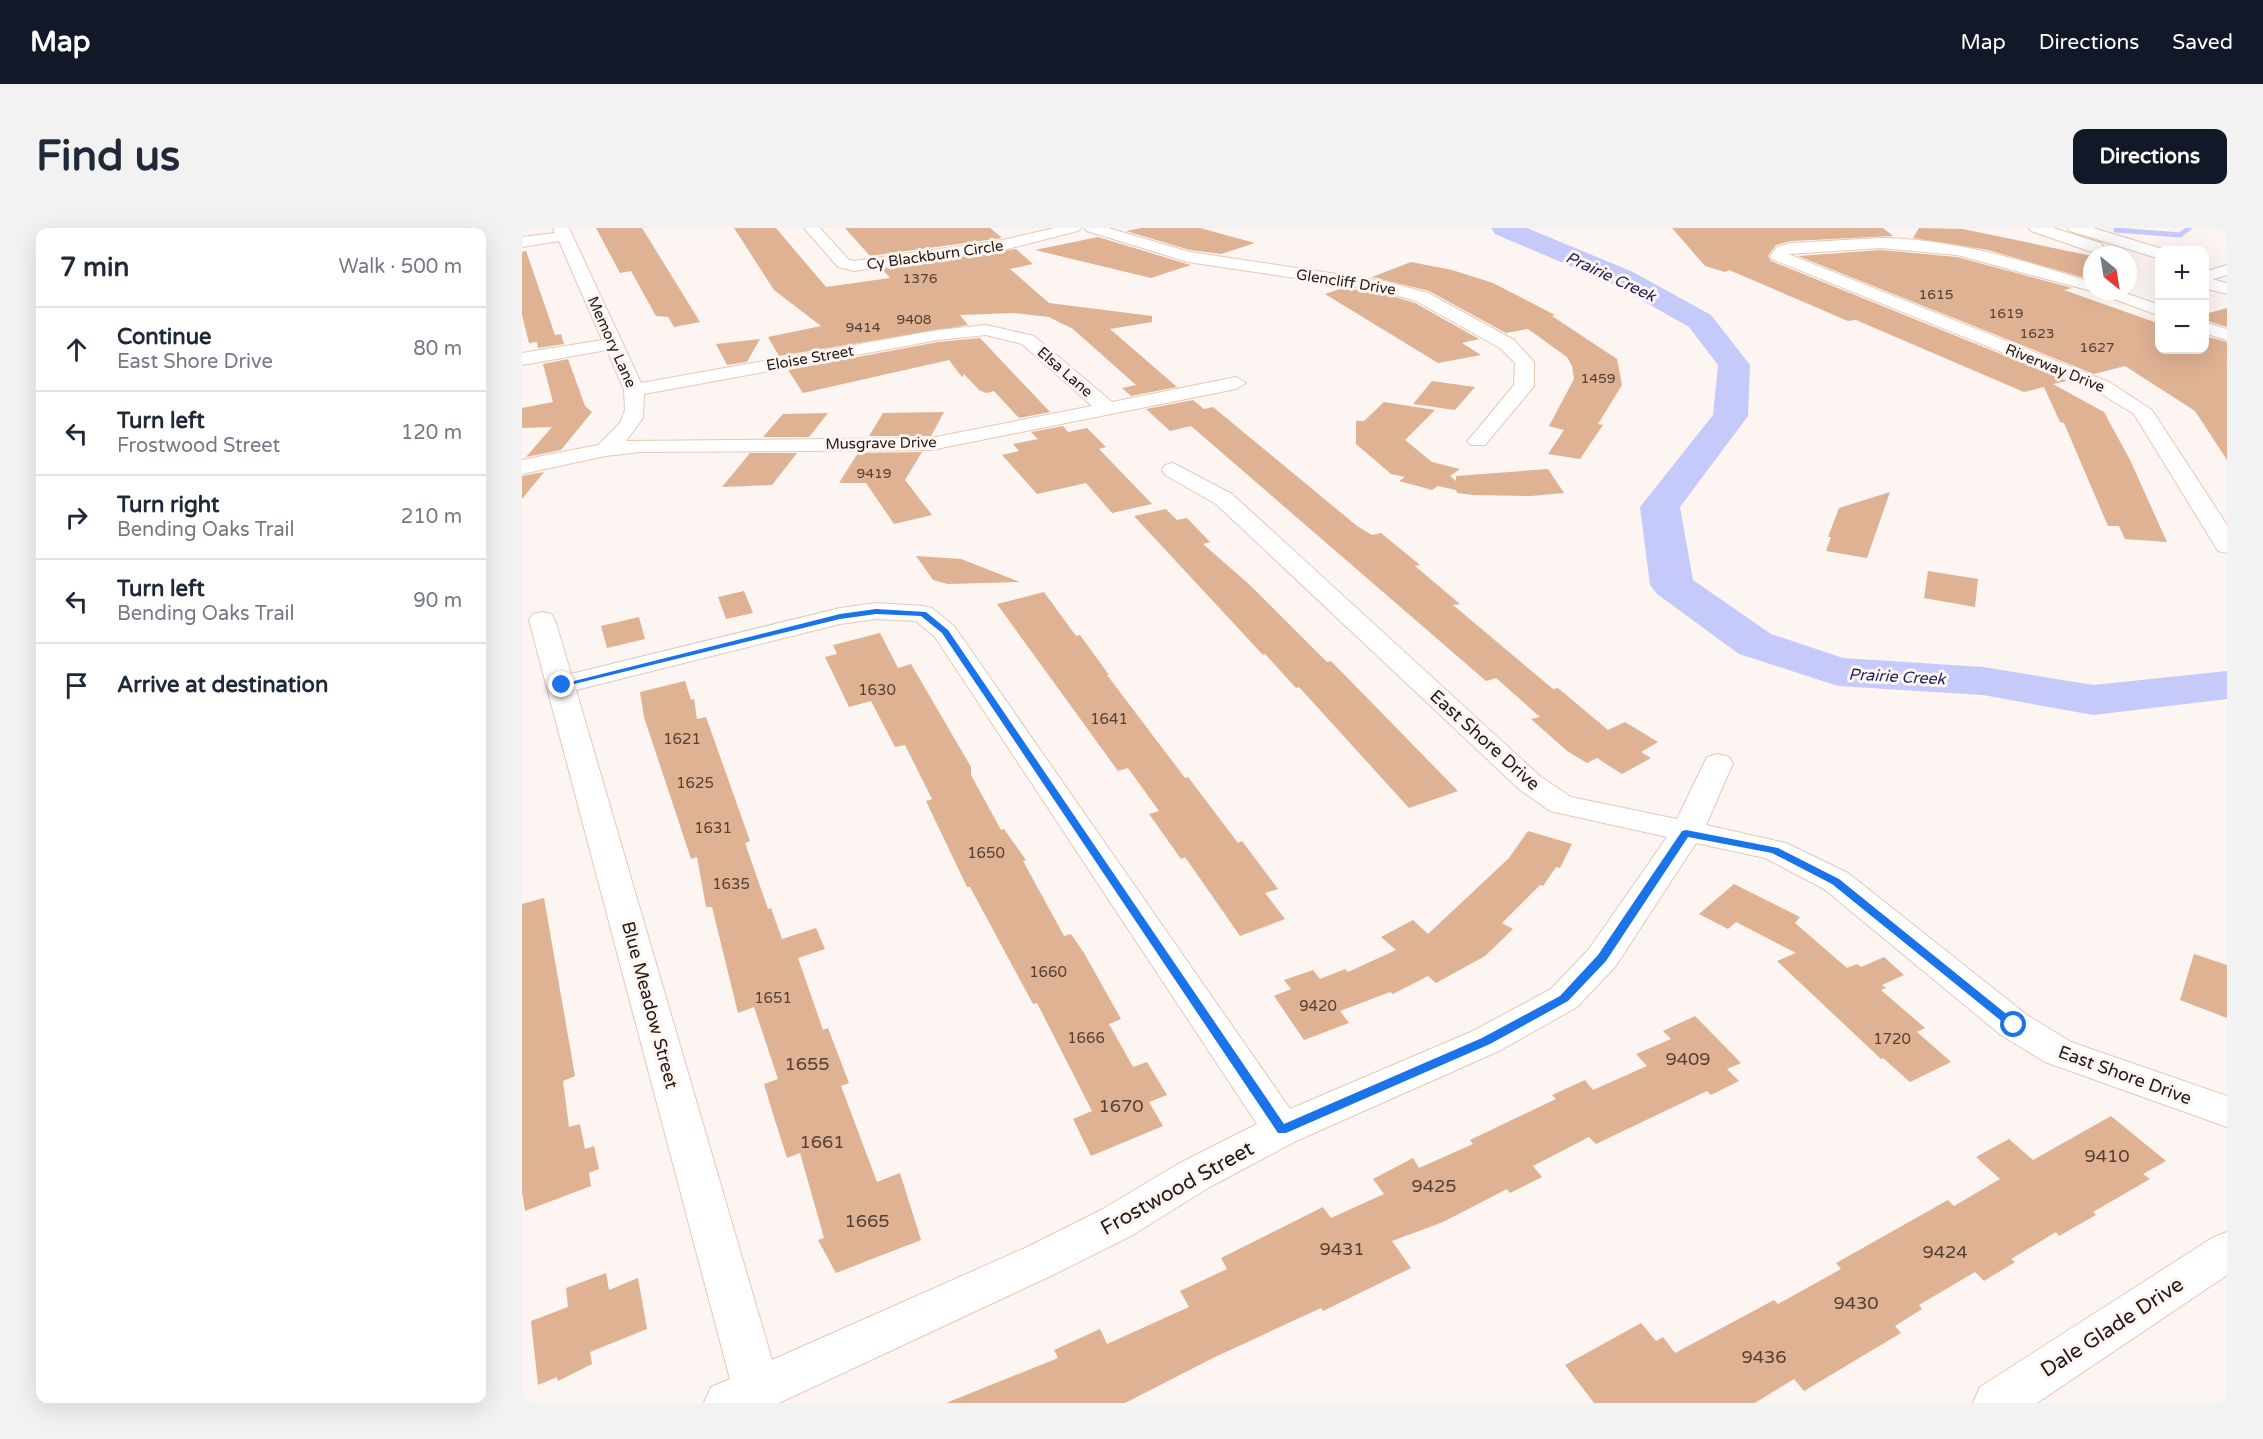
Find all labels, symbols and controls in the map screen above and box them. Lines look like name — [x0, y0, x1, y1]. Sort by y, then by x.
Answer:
text: Map — [30, 25, 90, 59]
text: Map — [1960, 30, 2006, 55]
text: Directions — [2039, 30, 2139, 55]
text: Saved — [2172, 30, 2233, 55]
button: Directions — [2073, 129, 2227, 184]
text: Find us — [36, 131, 180, 182]
street label: Cy Blackburn Circle — [866, 237, 1004, 273]
north arrow — [2083, 246, 2137, 300]
map controls — [2155, 246, 2209, 354]
button: + — [2155, 246, 2209, 300]
water label: Prairie Creek — [1562, 247, 1660, 307]
text: 7 min — [60, 252, 129, 283]
text: Walk · 500 m — [339, 255, 462, 279]
street label: Glencliff Drive — [1295, 265, 1397, 299]
house number: 1376 — [902, 270, 938, 287]
house number: 1615 — [1918, 286, 1954, 303]
street label: Memory Lane — [584, 294, 640, 390]
button: − — [2155, 300, 2209, 354]
house number: 1619 — [1988, 305, 2024, 322]
house number: 9408 — [896, 311, 932, 328]
house number: 9414 — [845, 319, 881, 336]
text: Continue — [117, 324, 212, 350]
house number: 1623 — [2019, 325, 2055, 342]
icon: ahead — [60, 333, 93, 366]
text: 80 m — [413, 337, 462, 361]
house number: 1627 — [2079, 339, 2115, 356]
street label: Riverway Drive — [2003, 340, 2107, 396]
street label: Eloise Street — [765, 341, 855, 375]
street label: Elsa Lane — [1034, 343, 1096, 401]
text: East Shore Drive — [117, 350, 273, 374]
house number: 1459 — [1580, 370, 1616, 387]
text: Turn left — [117, 408, 205, 434]
icon: left — [60, 417, 93, 450]
text: 120 m — [401, 421, 462, 445]
street label: Musgrave Drive — [825, 433, 937, 453]
text: Frostwood Street — [117, 434, 280, 458]
house number: 9419 — [856, 465, 892, 482]
text: Turn right — [117, 492, 219, 518]
icon: right — [60, 501, 93, 534]
text: 210 m — [401, 505, 462, 529]
text: Bending Oaks Trail — [117, 518, 295, 542]
text: Turn left — [117, 576, 205, 602]
icon: left — [60, 585, 93, 618]
text: 90 m — [413, 589, 462, 613]
text: Bending Oaks Trail — [117, 602, 295, 626]
water label: Prairie Creek — [1848, 664, 1947, 690]
icon: arrive — [60, 669, 93, 702]
route end — [548, 671, 574, 697]
text: Arrive at destination — [117, 672, 328, 698]
house number: 1630 — [858, 681, 896, 699]
street label: East Shore Drive — [1426, 685, 1544, 795]
house number: 1641 — [1090, 710, 1128, 728]
house number: 1621 — [663, 730, 701, 748]
house number: 1625 — [676, 774, 714, 792]
house number: 1631 — [694, 819, 732, 837]
house number: 1650 — [967, 844, 1005, 862]
house number: 1635 — [712, 875, 750, 893]
street label: Blue Meadow Street — [617, 919, 683, 1091]
house number: 1660 — [1029, 963, 1067, 981]
house number: 1651 — [754, 989, 792, 1007]
house number: 9420 — [1299, 997, 1337, 1015]
route start — [2000, 1011, 2026, 1037]
house number: 1666 — [1067, 1029, 1105, 1047]
house number: 1720 — [1873, 1030, 1911, 1048]
street label: East Shore Drive — [2055, 1041, 2195, 1109]
house number: 9409 — [1665, 1048, 1711, 1070]
house number: 1655 — [784, 1053, 830, 1075]
house number: 1670 — [1098, 1095, 1144, 1117]
house number: 1661 — [799, 1131, 845, 1153]
street label: Frostwood Street — [1096, 1136, 1258, 1241]
house number: 9410 — [2084, 1145, 2130, 1167]
house number: 9425 — [1411, 1175, 1457, 1197]
house number: 1665 — [844, 1210, 890, 1232]
house number: 9431 — [1319, 1238, 1365, 1260]
house number: 9424 — [1922, 1241, 1968, 1263]
street label: Dale Glade Drive — [2036, 1272, 2188, 1383]
house number: 9430 — [1833, 1292, 1879, 1314]
house number: 9436 — [1741, 1346, 1787, 1368]

